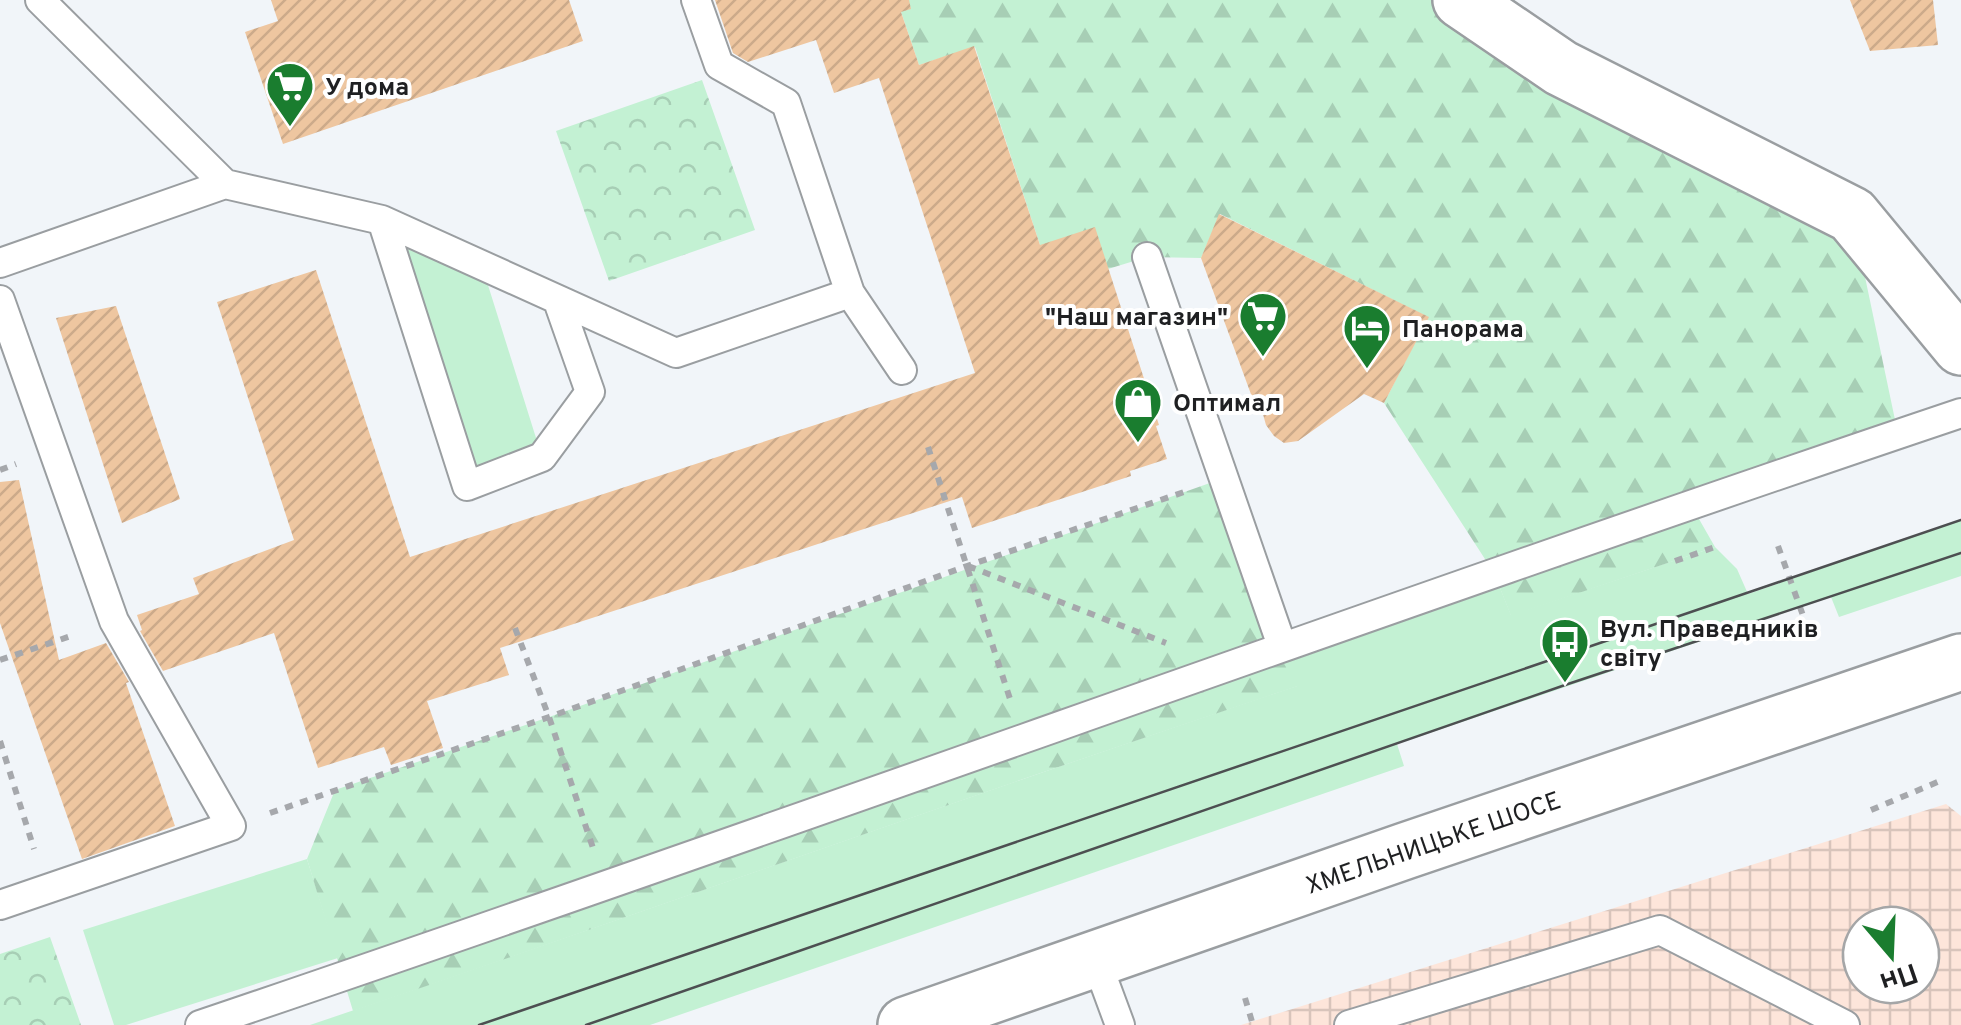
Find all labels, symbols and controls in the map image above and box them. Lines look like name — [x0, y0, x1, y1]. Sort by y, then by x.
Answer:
supermarket icon: У дома — [264, 60, 316, 128]
place label: У дома — [325, 73, 409, 105]
supermarket icon: "Наш магазин" — [1237, 290, 1289, 358]
hotel icon: Панорама — [1341, 302, 1393, 370]
place label: "Наш магазин" — [1045, 303, 1228, 335]
place label: Панорама — [1402, 315, 1524, 347]
shop icon: Оптимал — [1112, 376, 1164, 444]
place label: Оптимал — [1173, 389, 1281, 421]
place label: Вул. Праведників світу — [1600, 615, 1819, 676]
bus stop icon: Вул. Праведників світу — [1539, 616, 1591, 684]
street label: ХМЕЛЬНИЦЬКЕ ШОСЕ — [1302, 786, 1566, 903]
north arrow — [1841, 905, 1941, 1005]
text: Пн — [1874, 953, 1922, 999]

